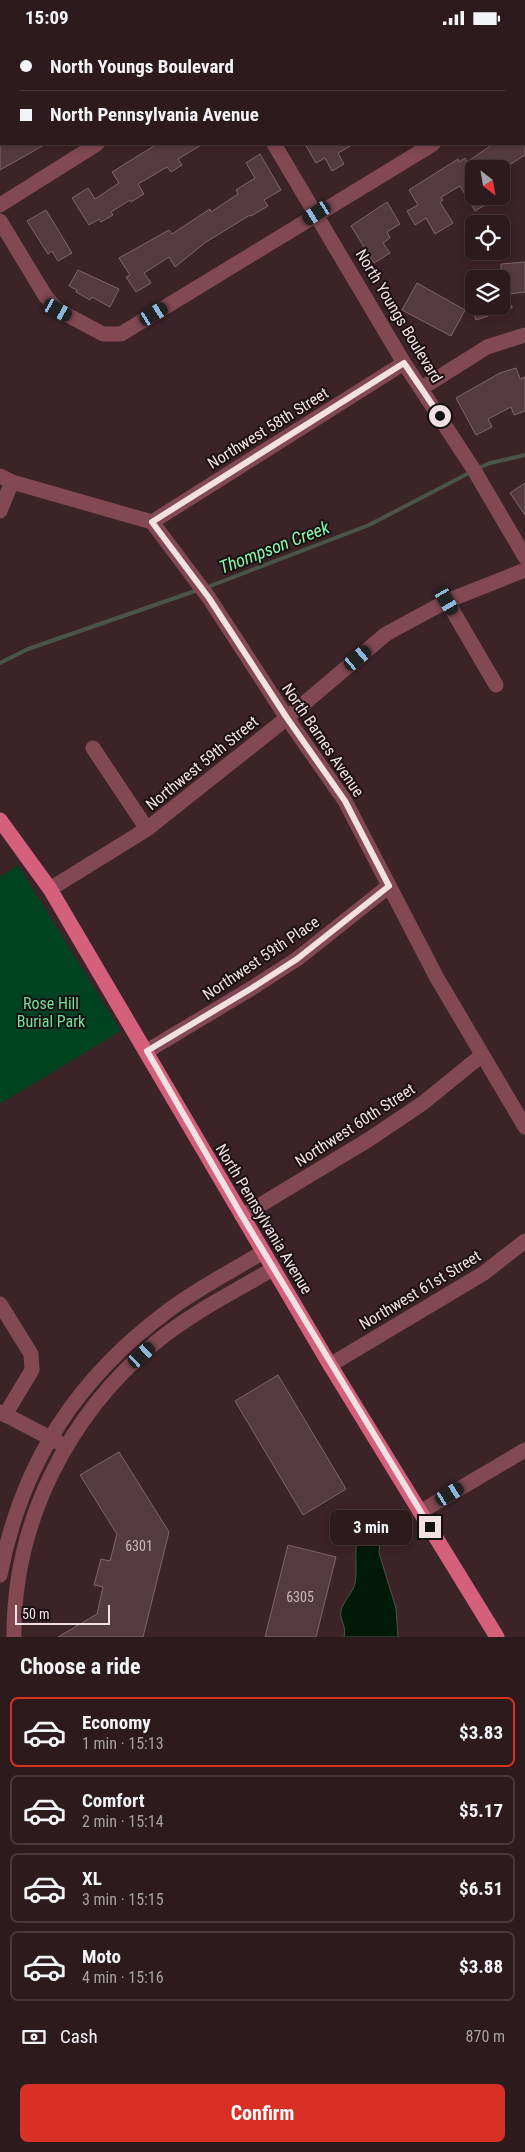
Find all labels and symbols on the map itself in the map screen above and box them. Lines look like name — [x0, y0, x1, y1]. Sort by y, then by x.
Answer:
north arrow — [465, 160, 510, 205]
car — [300, 199, 333, 227]
street label: North Youngs Boulevard — [352, 246, 446, 386]
car — [41, 296, 74, 324]
car — [137, 300, 170, 328]
street label: Northwest 58th Street — [204, 383, 332, 473]
route start — [429, 405, 451, 427]
water label: Thompson Creek — [216, 516, 333, 578]
car — [433, 584, 460, 618]
car — [341, 643, 374, 673]
street label: North Barnes Avenue — [278, 680, 368, 800]
street label: Northwest 59th Street — [142, 712, 262, 814]
street label: Northwest 59th Place — [199, 912, 323, 1004]
park label: Rose Hill Burial Park — [17, 994, 86, 1031]
street label: Northwest 60th Street — [292, 1079, 419, 1171]
street label: North Pennsylvania Avenue — [212, 1140, 316, 1298]
street label: Northwest 61st Street — [356, 1246, 484, 1334]
car — [125, 1339, 158, 1371]
car — [433, 1480, 466, 1508]
callout: 3 min — [330, 1509, 412, 1545]
route end — [419, 1516, 441, 1538]
house number: 6301 — [125, 1538, 153, 1554]
house number: 6305 — [286, 1589, 314, 1605]
scale bar — [15, 1602, 110, 1625]

